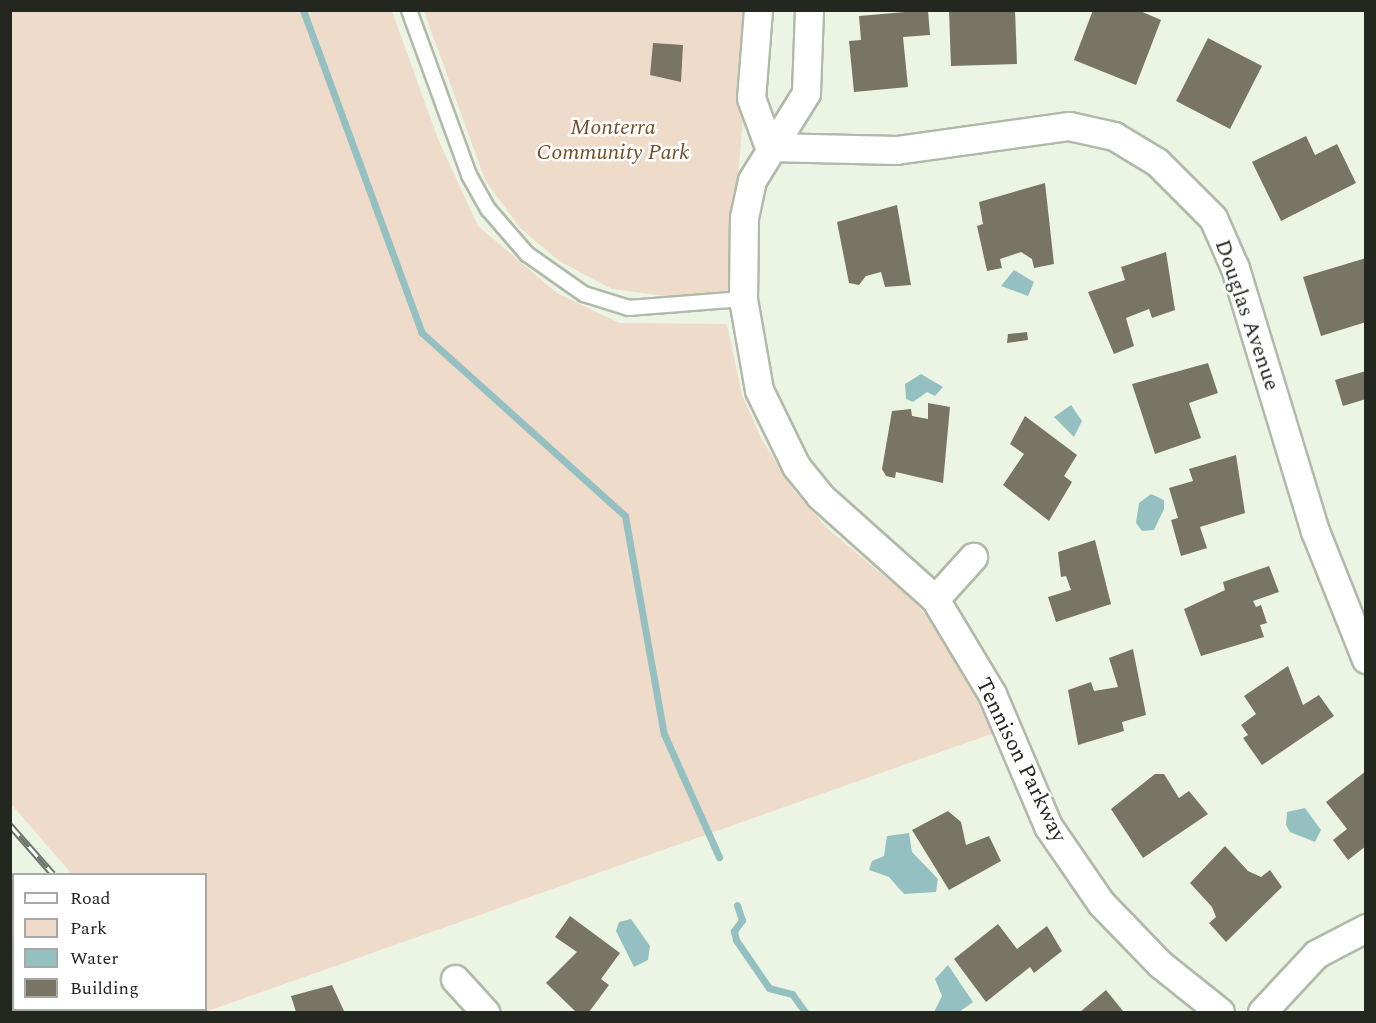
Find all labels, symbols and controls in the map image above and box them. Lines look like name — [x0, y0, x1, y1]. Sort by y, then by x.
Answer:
park label: Monterra Community Park — [537, 114, 689, 166]
street label: Douglas Avenue — [1209, 236, 1285, 394]
street label: Tennison Parkway — [970, 674, 1072, 846]
legend — [12, 873, 207, 1011]
text: Road — [70, 885, 111, 912]
text: Park — [70, 915, 107, 942]
text: Water — [70, 945, 118, 972]
text: Building — [70, 975, 139, 1002]

